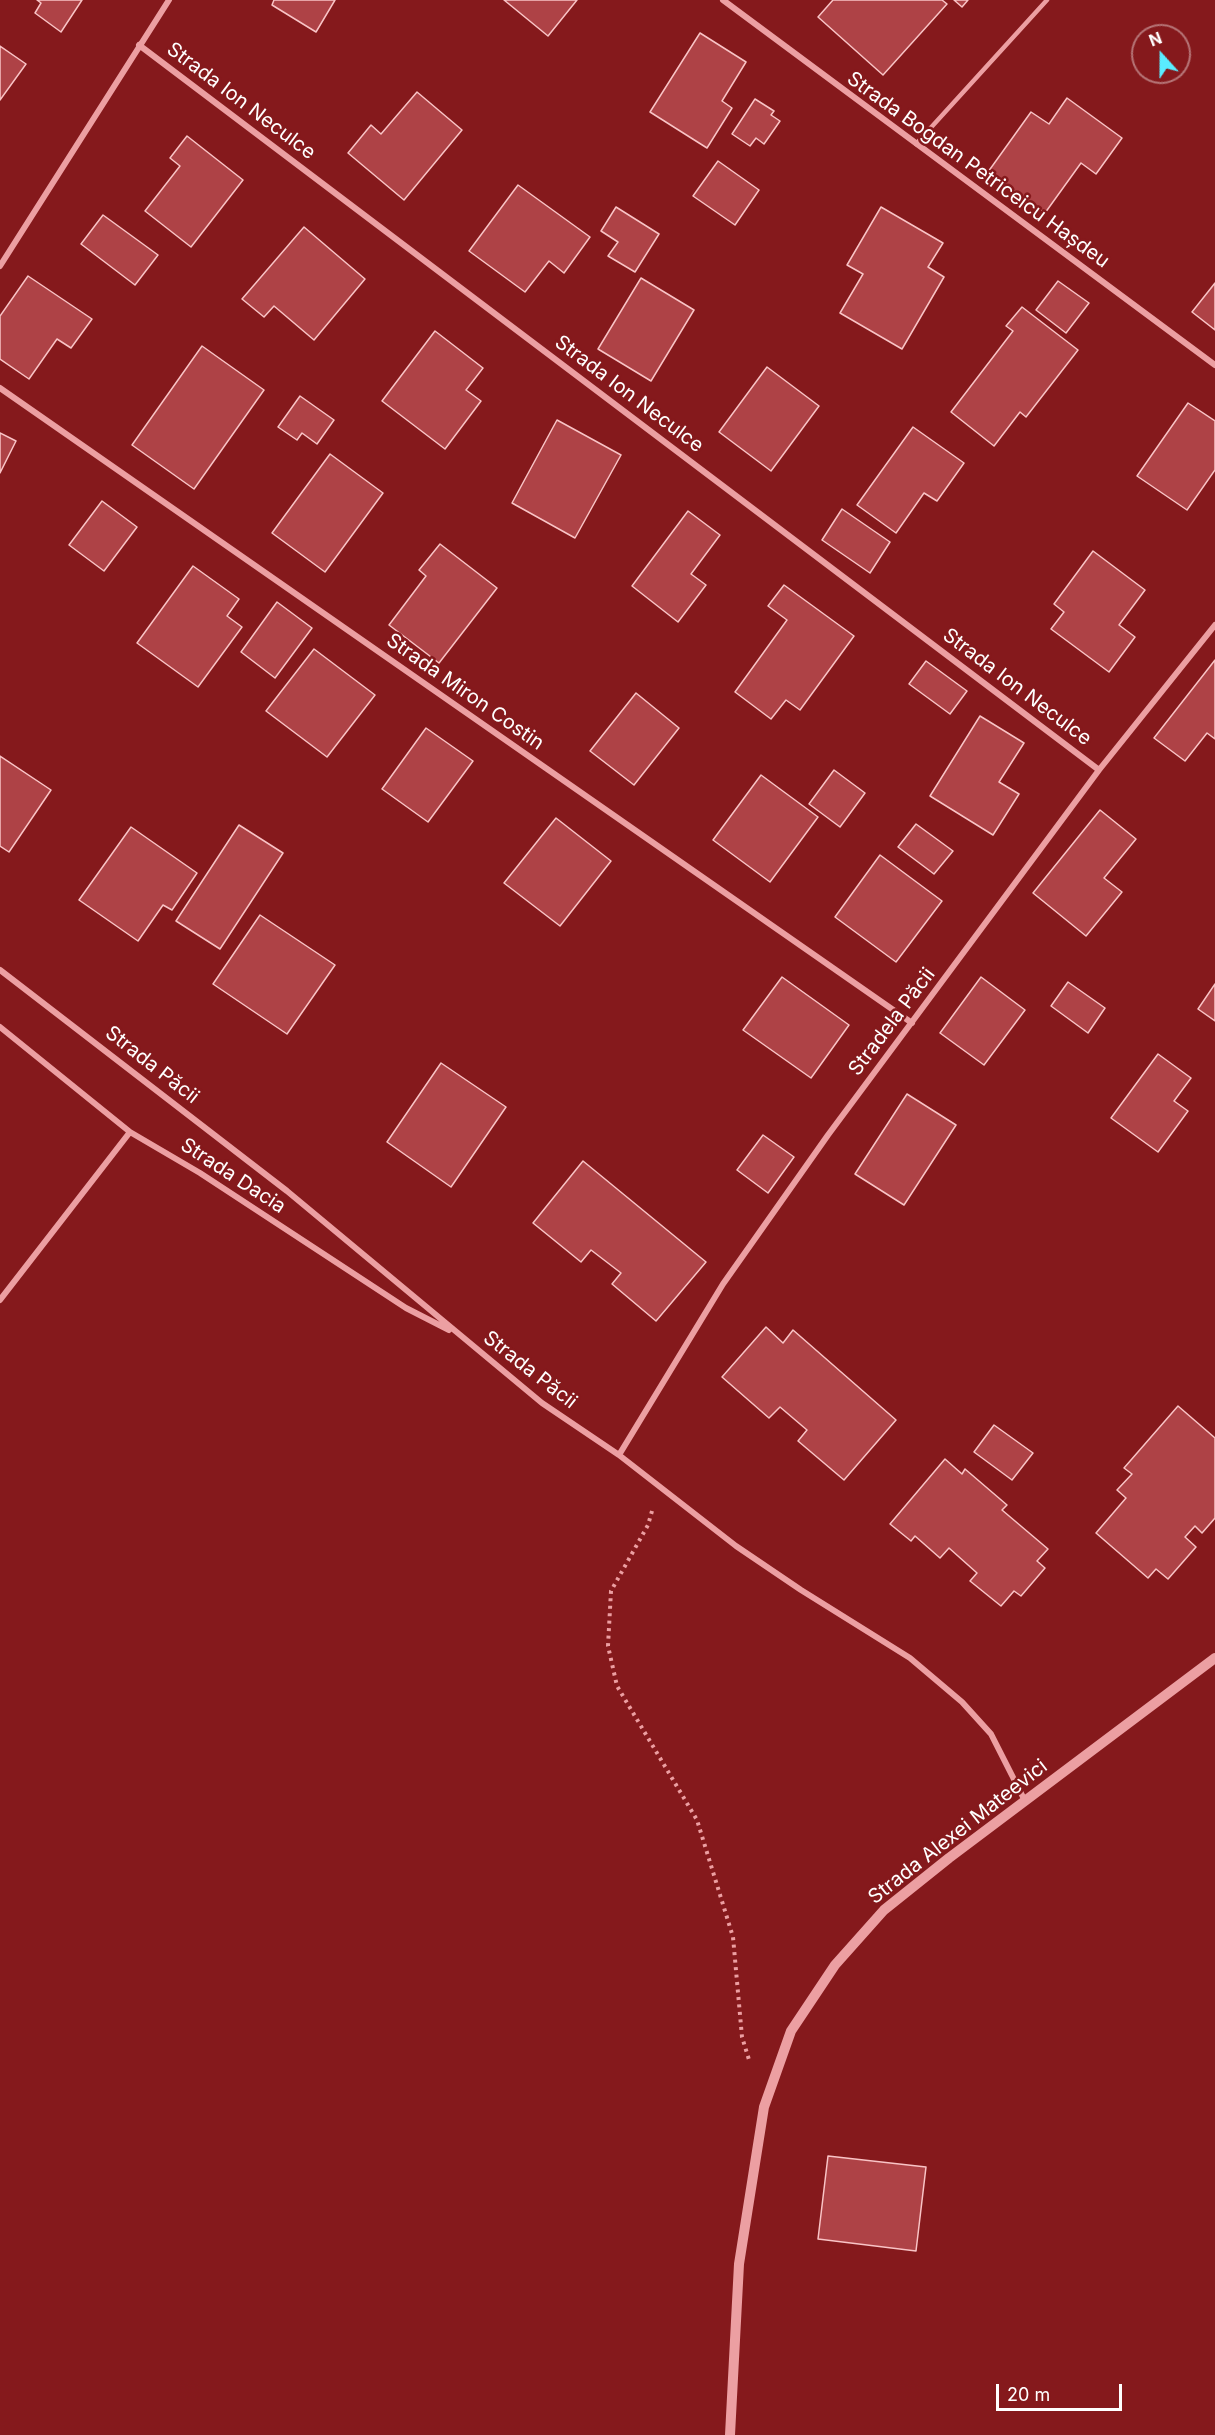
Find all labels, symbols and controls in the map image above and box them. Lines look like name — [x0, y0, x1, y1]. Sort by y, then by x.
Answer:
north arrow — [1131, 24, 1191, 84]
text: N — [1146, 28, 1165, 51]
street label: Strada Ion Neculce — [162, 37, 320, 165]
street label: Strada Bogdan Petriceicu Hașdeu — [842, 67, 1114, 273]
street label: Strada Ion Neculce — [550, 330, 708, 458]
street label: Strada Ion Neculce — [938, 623, 1096, 751]
street label: Strada Miron Costin — [381, 629, 549, 755]
street label: Stradela Păcii — [844, 963, 940, 1081]
street label: Strada Păcii — [100, 1021, 204, 1109]
street label: Strada Dacia — [176, 1133, 290, 1219]
street label: Strada Păcii — [478, 1326, 582, 1414]
street label: Strada Alexei Mateevici — [864, 1755, 1052, 1909]
scale bar — [999, 2372, 1125, 2410]
text: 20 m — [1007, 2384, 1050, 2405]

